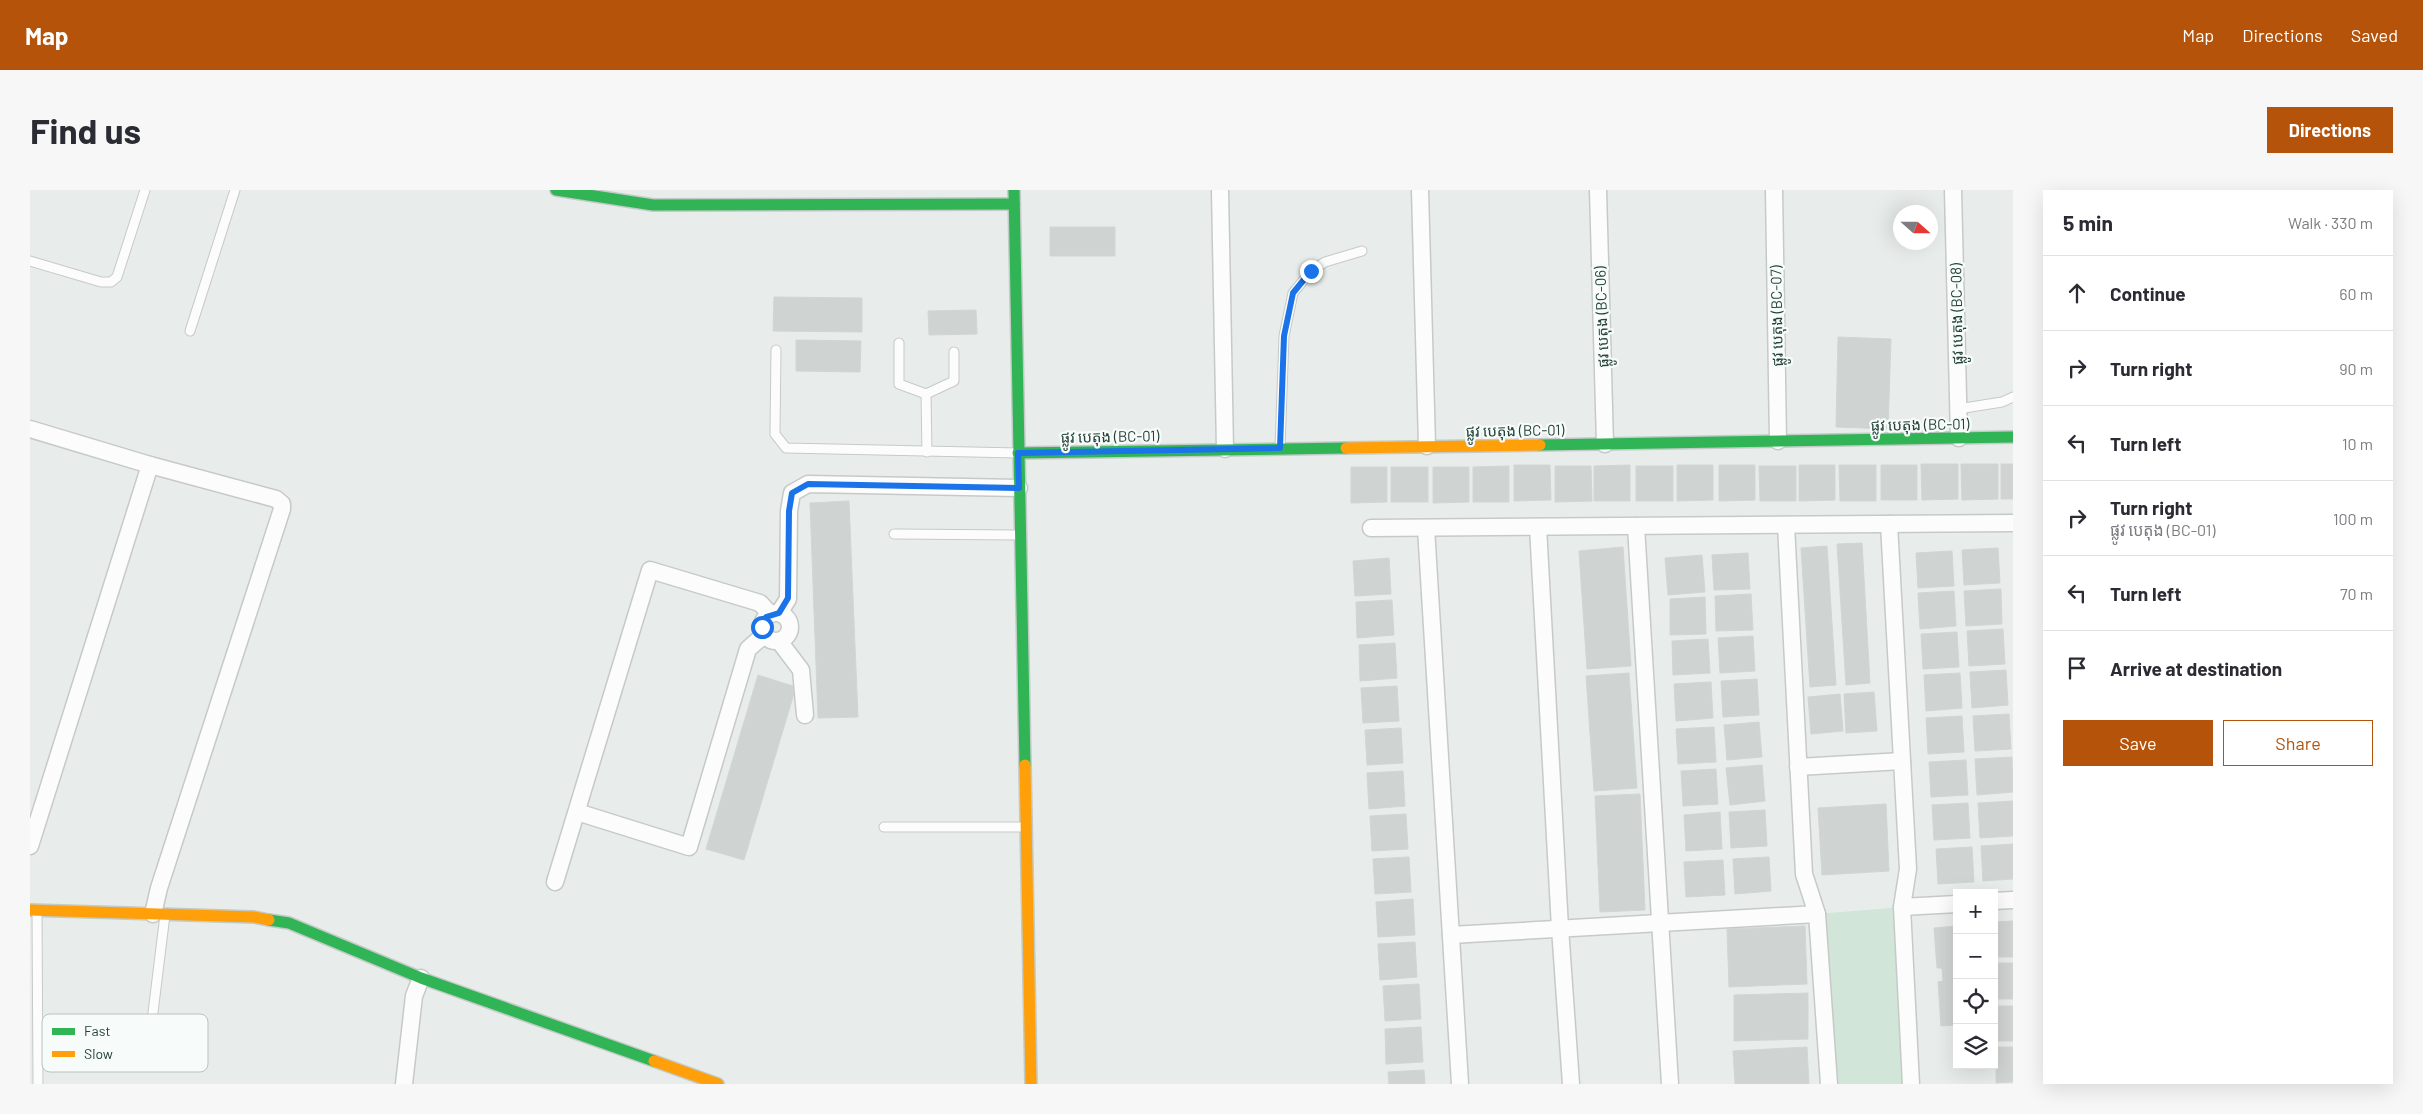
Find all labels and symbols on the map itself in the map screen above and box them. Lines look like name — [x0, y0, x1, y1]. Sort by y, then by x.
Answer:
north arrow — [1893, 205, 1938, 250]
route end — [1300, 260, 1323, 283]
street label: ផ្លូវ បេតុង (BC-08) — [1946, 263, 1971, 365]
street label: ផ្លូវ បេតុង (BC-07) — [1766, 265, 1791, 367]
street label: ផ្លូវ បេតុង (BC-06) — [1590, 266, 1617, 368]
street label: ផ្លូវ បេតុង (BC-01) — [1870, 414, 1970, 439]
street label: ផ្លូវ បេតុង (BC-01) — [1465, 420, 1565, 445]
street label: ផ្លូវ បេតុង (BC-01) — [1060, 426, 1160, 451]
route start — [751, 616, 774, 639]
legend — [42, 1014, 208, 1072]
text: Fast — [84, 1022, 110, 1039]
text: Slow — [84, 1045, 113, 1062]

